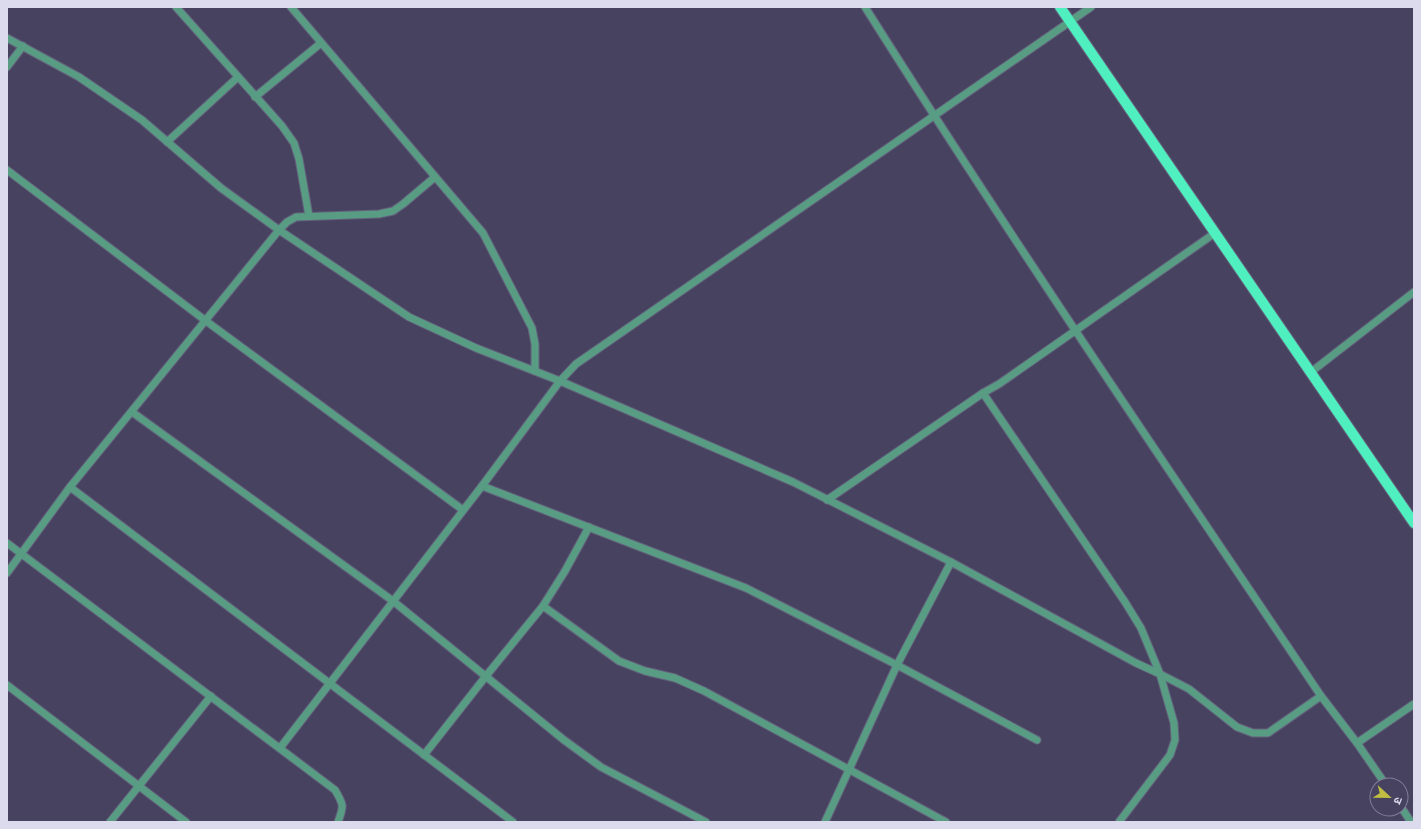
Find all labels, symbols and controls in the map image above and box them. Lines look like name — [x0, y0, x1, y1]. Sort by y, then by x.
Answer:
north arrow — [1369, 777, 1409, 817]
text: उ — [1390, 795, 1406, 807]

